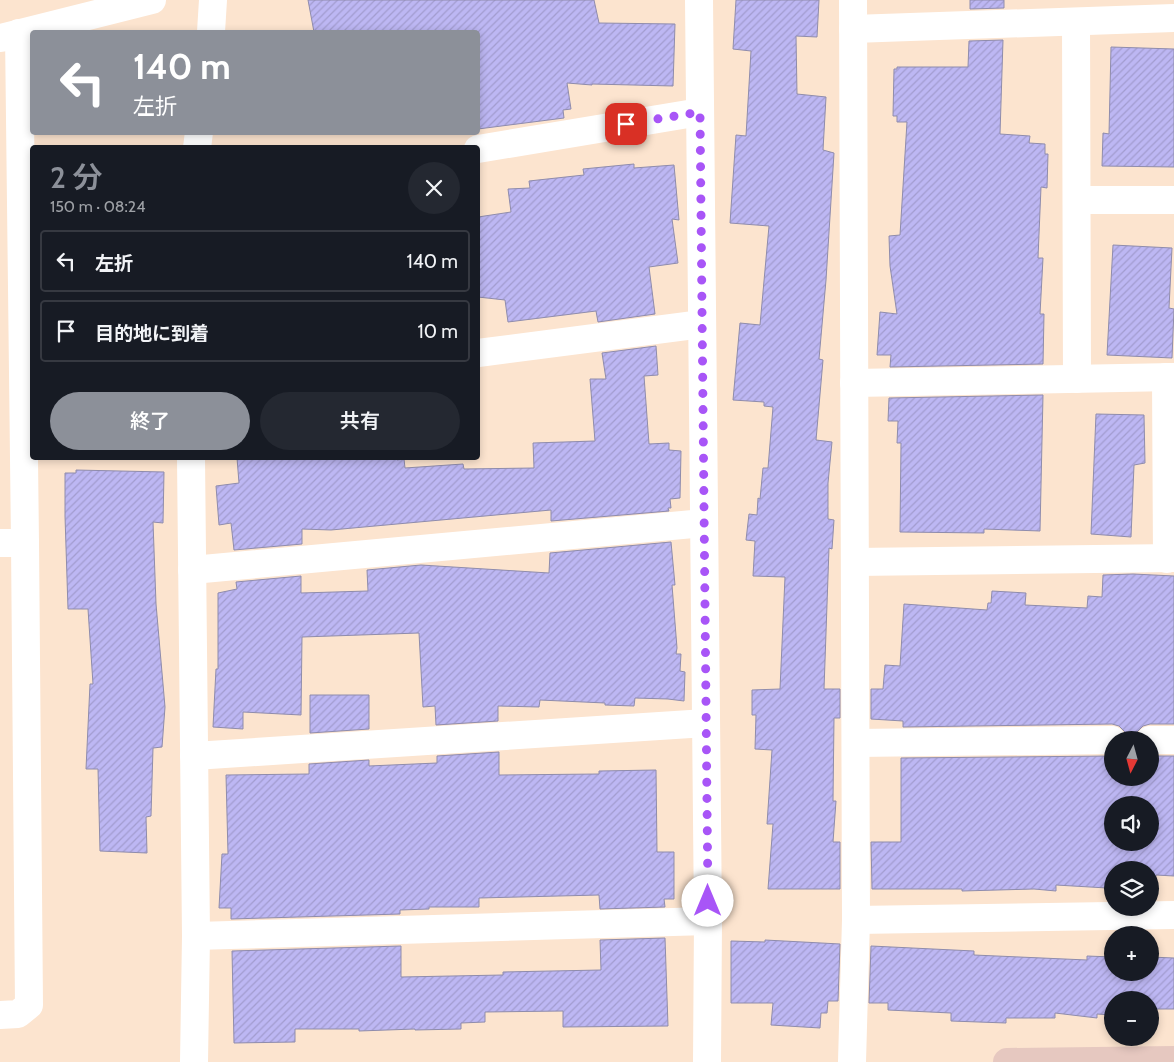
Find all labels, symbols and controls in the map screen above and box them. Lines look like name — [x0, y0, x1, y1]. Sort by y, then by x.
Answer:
text: 140 m — [133, 45, 231, 88]
icon: left — [50, 50, 115, 115]
text: 左折 — [133, 93, 177, 120]
pin — [605, 103, 647, 145]
icon: arrive — [612, 110, 640, 138]
text: 2 分 — [50, 159, 103, 196]
button: close — [408, 162, 460, 214]
text: 150 m · 08:24 — [50, 197, 146, 216]
icon: left — [52, 247, 80, 275]
text: 140 m — [407, 250, 458, 273]
text: 左折 — [95, 252, 133, 275]
icon: arrive — [52, 317, 80, 345]
text: 10 m — [418, 320, 458, 343]
text: 目的地に到着 — [95, 322, 209, 345]
button: 終了 — [50, 392, 250, 450]
button: 共有 — [260, 392, 460, 450]
north arrow — [1104, 731, 1159, 786]
map controls — [1104, 731, 1159, 1046]
button: sound — [1104, 796, 1159, 851]
button: layers — [1104, 861, 1159, 916]
position arrow — [681, 874, 733, 926]
button: + — [1104, 926, 1159, 981]
button: − — [1104, 991, 1159, 1046]

